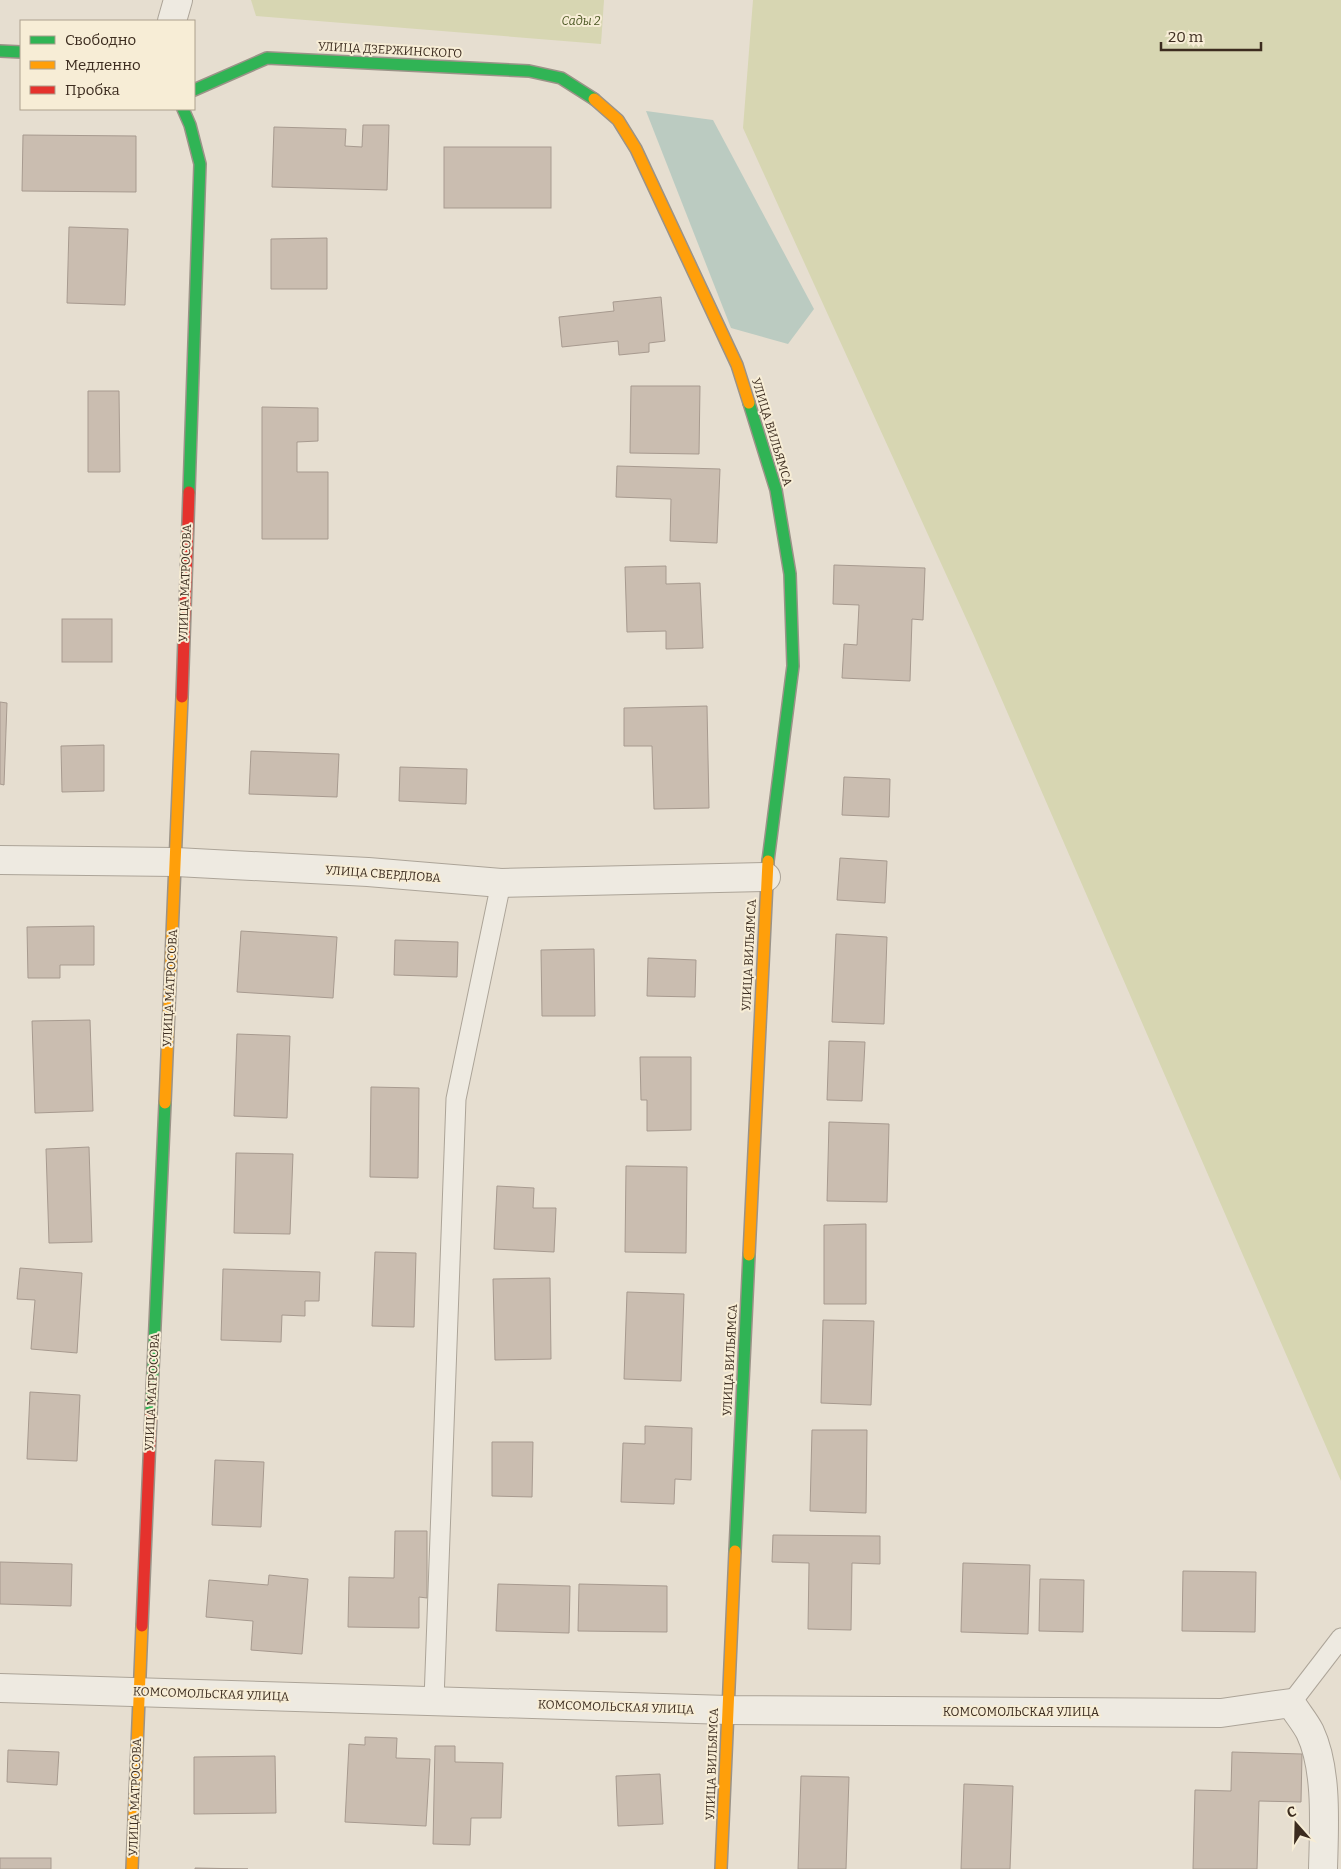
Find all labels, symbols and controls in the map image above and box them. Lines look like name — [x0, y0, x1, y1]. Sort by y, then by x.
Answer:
park label: Сады 2 — [562, 14, 601, 28]
legend — [20, 20, 195, 110]
scale bar — [1161, 20, 1261, 52]
text: 20 m — [1168, 28, 1204, 46]
text: Свободно — [65, 31, 136, 49]
street label: УЛИЦА ДЗЕРЖИНСКОГО — [317, 39, 463, 61]
text: Медленно — [65, 56, 141, 74]
text: Пробка — [65, 81, 120, 99]
street label: УЛИЦА ВИЛЬЯМСА — [749, 376, 795, 488]
street label: УЛИЦА МАТРОСОВА — [176, 523, 194, 642]
street label: УЛИЦА СВЕРДЛОВА — [325, 863, 442, 885]
street label: УЛИЦА ВИЛЬЯМСА — [739, 898, 759, 1011]
street label: УЛИЦА МАТРОСОВА — [160, 928, 180, 1047]
street label: УЛИЦА ВИЛЬЯМСА — [720, 1303, 740, 1416]
street label: УЛИЦА МАТРОСОВА — [142, 1332, 162, 1451]
street label: КОМСОМОЛЬСКАЯ УЛИЦА — [133, 1684, 290, 1704]
street label: КОМСОМОЛЬСКАЯ УЛИЦА — [538, 1697, 695, 1717]
street label: КОМСОМОЛЬСКАЯ УЛИЦА — [943, 1705, 1100, 1719]
street label: УЛИЦА ВИЛЬЯМСА — [703, 1707, 721, 1820]
street label: УЛИЦА МАТРОСОВА — [126, 1737, 144, 1856]
north arrow — [1271, 1799, 1321, 1849]
text: С — [1285, 1803, 1299, 1822]

